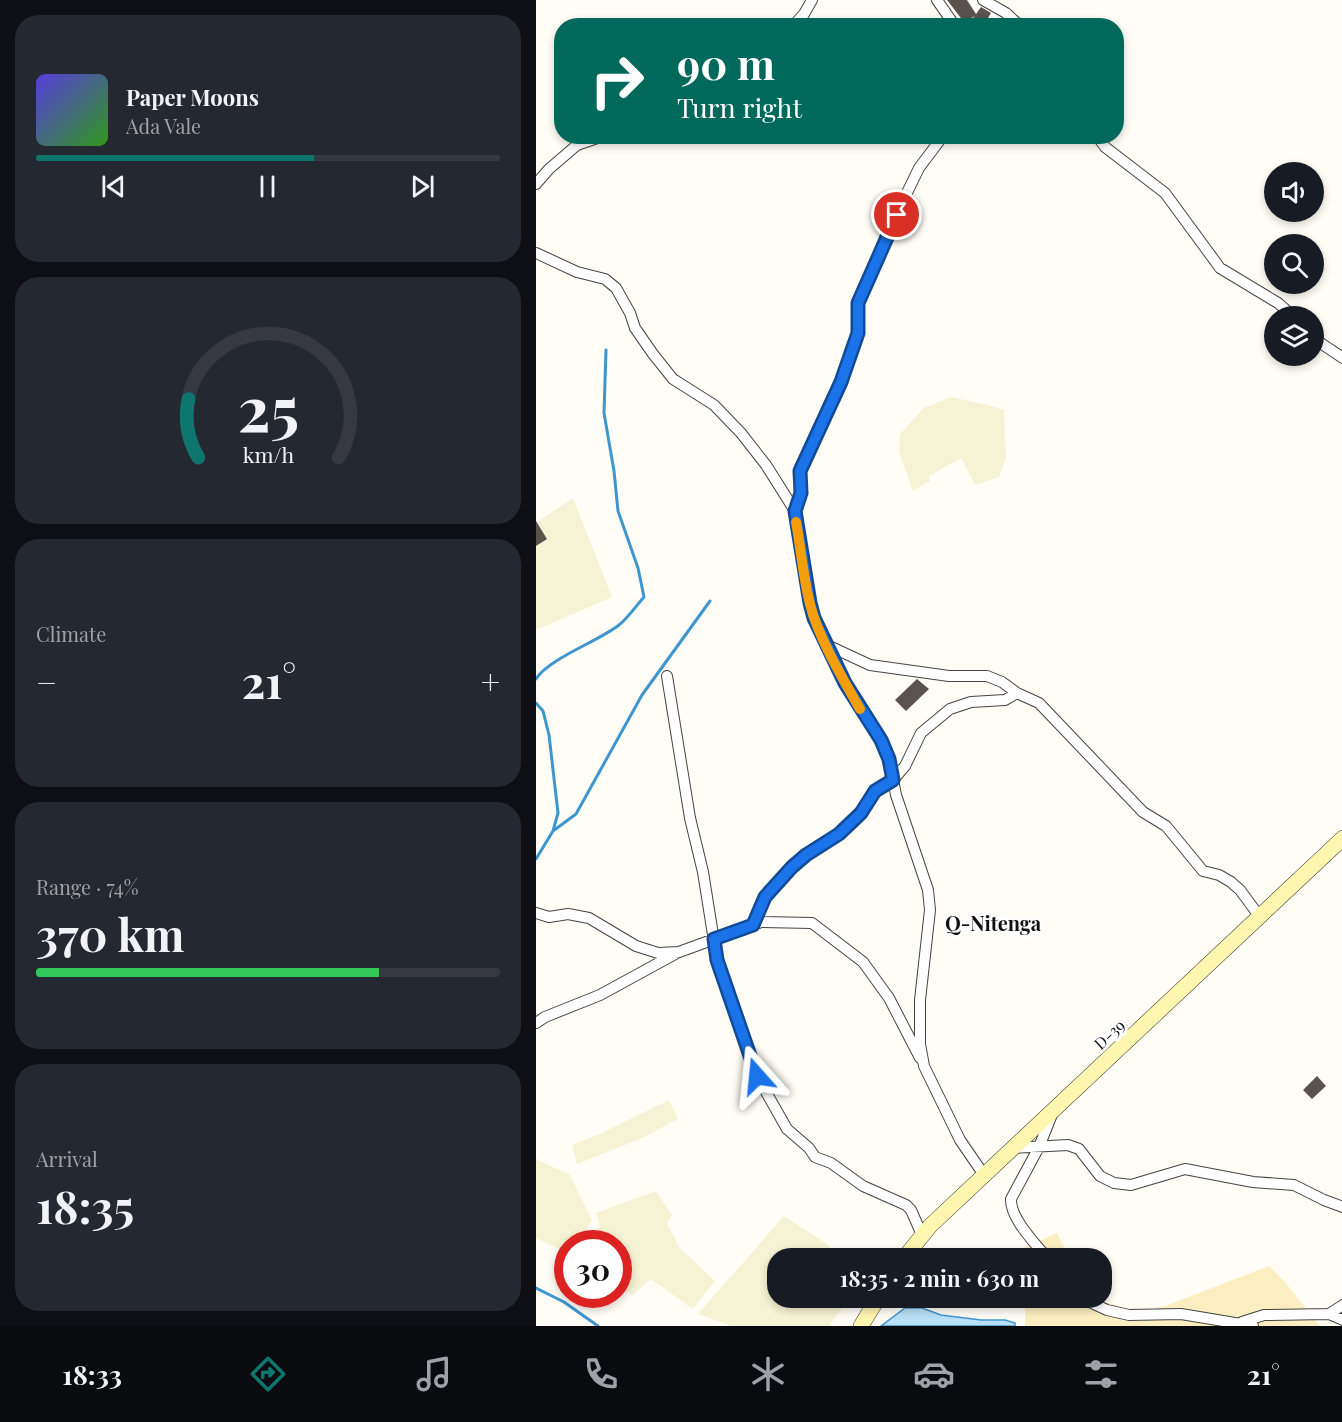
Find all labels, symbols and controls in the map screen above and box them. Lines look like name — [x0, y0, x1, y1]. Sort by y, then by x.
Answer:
text: 90 m — [677, 35, 775, 91]
icon: right — [578, 42, 656, 120]
text: Paper Moons — [126, 82, 259, 112]
text: Turn right — [677, 89, 802, 125]
text: Ada Vale — [126, 112, 201, 139]
map controls — [1264, 162, 1324, 366]
button: sound — [1264, 162, 1324, 222]
icon: previous — [97, 170, 130, 203]
icon: pause — [251, 170, 284, 203]
icon: next — [406, 170, 439, 203]
pin — [871, 189, 922, 240]
icon: arrive — [880, 198, 913, 231]
button: search — [1264, 234, 1324, 294]
button: layers — [1264, 306, 1324, 366]
text: 25 — [237, 364, 299, 448]
text: km/h — [242, 440, 294, 468]
text: Climate — [36, 620, 106, 647]
text: 21° — [242, 650, 296, 710]
text: − — [36, 659, 57, 703]
text: + — [481, 659, 500, 703]
text: Range · 74% — [36, 873, 139, 900]
text: 370 km — [36, 903, 184, 963]
district label: Q-Nitenga — [945, 909, 1042, 936]
street label: D-39 — [1089, 1014, 1129, 1054]
position arrow — [725, 1044, 789, 1108]
text: Arrival — [36, 1145, 98, 1172]
text: 18:35 — [36, 1175, 134, 1235]
speed limit sign: 30 — [554, 1230, 632, 1308]
text: 18:35 · 2 min · 630 m — [840, 1263, 1039, 1293]
icon: directions — [247, 1353, 289, 1395]
icon: music — [413, 1353, 455, 1395]
icon: phone — [580, 1353, 622, 1395]
icon: climate — [747, 1353, 789, 1395]
icon: car — [913, 1353, 955, 1395]
icon: filters — [1080, 1353, 1122, 1395]
text: 18:33 — [62, 1356, 122, 1392]
text: 21° — [1247, 1356, 1280, 1392]

